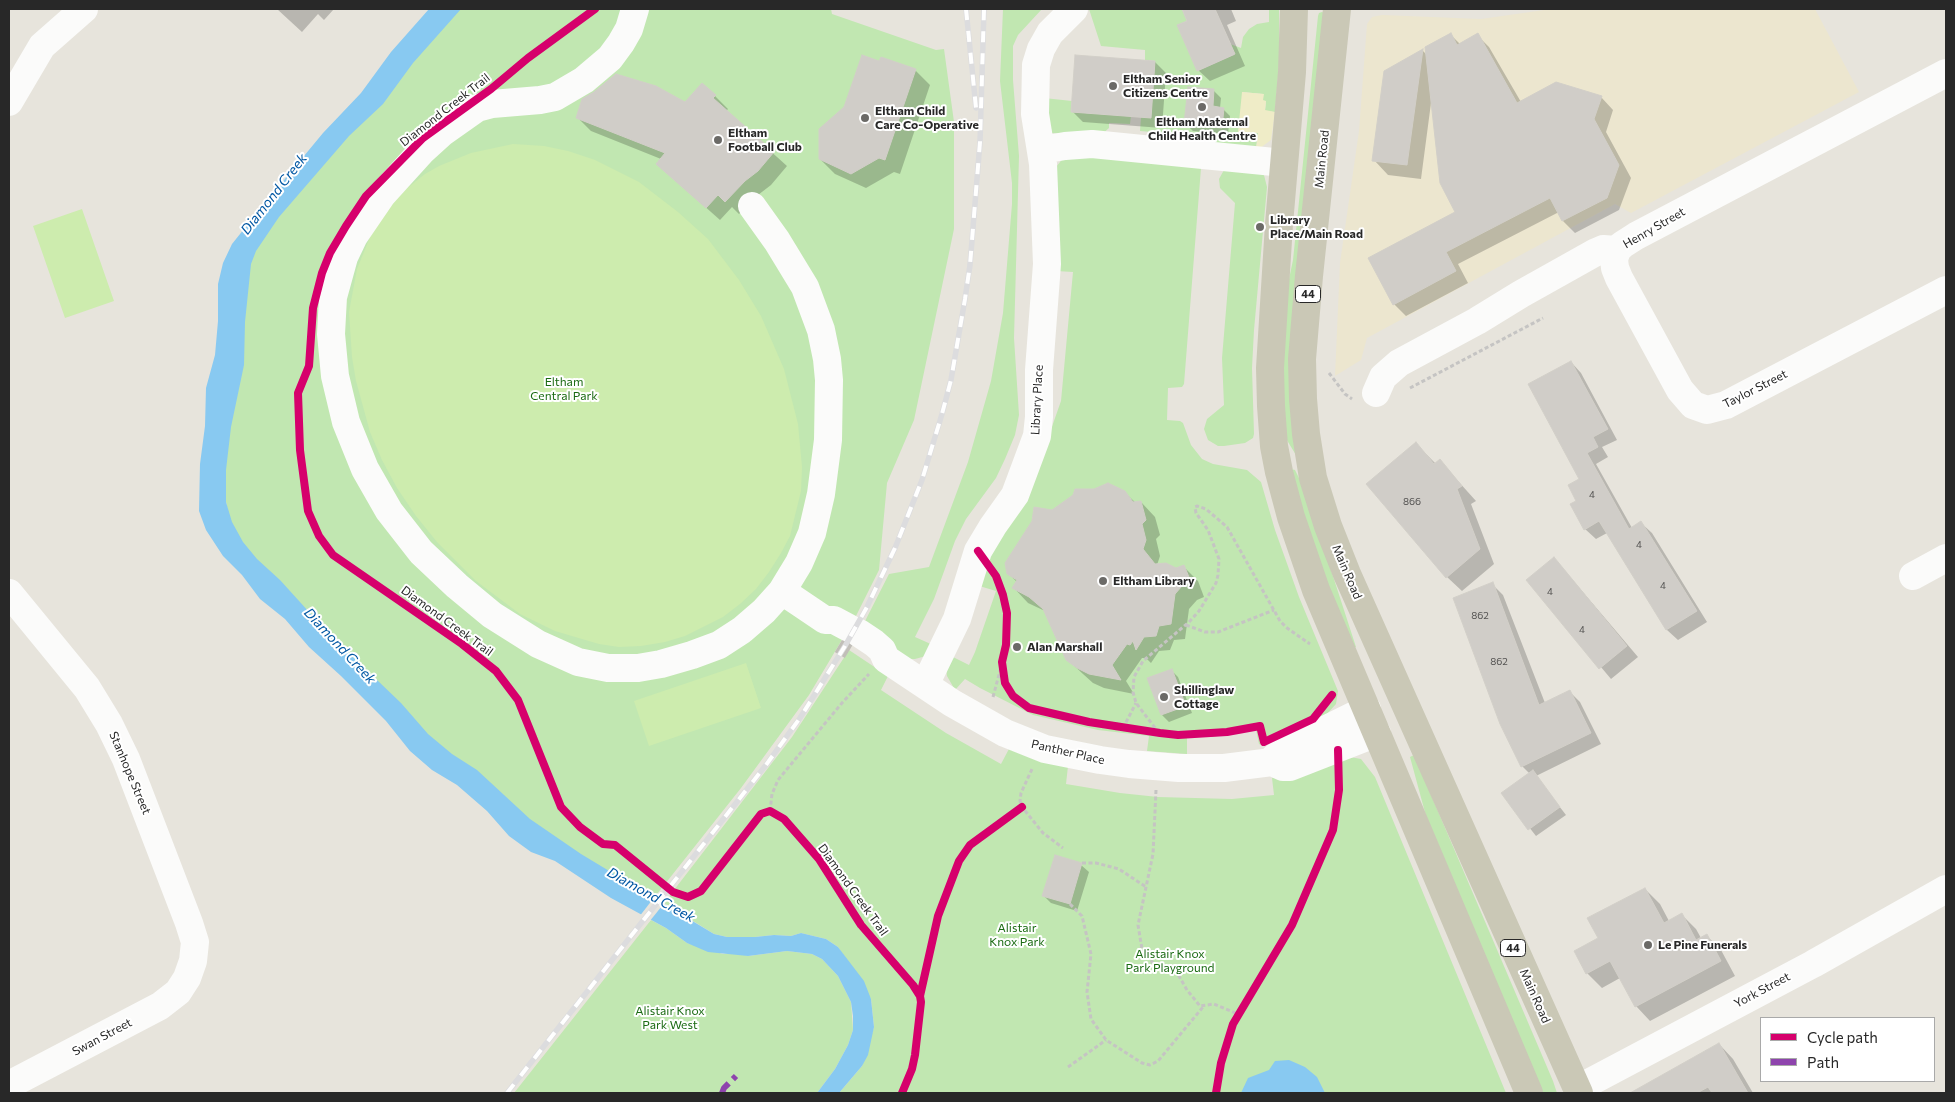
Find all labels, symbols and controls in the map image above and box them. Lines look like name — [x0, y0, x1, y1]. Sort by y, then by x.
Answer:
street label: Diamond Creek Trail — [397, 70, 493, 150]
place label: Eltham Senior Citizens Centre — [1123, 72, 1208, 100]
marker: Eltham Senior Citizens Centre — [1107, 80, 1119, 92]
marker: Eltham Maternal Child Health Centre — [1196, 101, 1208, 113]
place label: Eltham Child Care Co-Operative — [875, 104, 979, 132]
marker: Eltham Child Care Co-Operative — [859, 112, 871, 124]
place label: Eltham Maternal Child Health Centre — [1148, 115, 1256, 143]
place label: Eltham Football Club — [728, 126, 802, 154]
street label: Main Road — [1312, 129, 1332, 189]
marker: Eltham Football Club — [712, 134, 724, 146]
water label: Diamond Creek — [237, 150, 311, 238]
street label: Henry Street — [1620, 204, 1688, 252]
place label: Library Place/Main Road — [1270, 213, 1363, 241]
marker: Library Place/Main Road — [1254, 221, 1266, 233]
road number: 44 — [1296, 286, 1320, 302]
street label: Library Place — [1028, 364, 1046, 436]
street label: Taylor Street — [1720, 367, 1790, 411]
park label: Eltham Central Park — [530, 375, 598, 403]
house number: 4 — [1589, 489, 1595, 501]
house number: 866 — [1403, 496, 1421, 508]
house number: 4 — [1636, 539, 1642, 551]
street label: Main Road — [1329, 543, 1365, 601]
place label: Eltham Library — [1113, 574, 1195, 588]
marker: Eltham Library — [1097, 575, 1109, 587]
house number: 4 — [1660, 580, 1666, 592]
street label: Diamond Creek Trail — [398, 583, 496, 659]
house number: 4 — [1547, 586, 1553, 598]
water label: Diamond Creek — [300, 604, 380, 688]
house number: 862 — [1471, 610, 1489, 622]
house number: 4 — [1579, 624, 1585, 636]
place label: Alan Marshall — [1027, 640, 1102, 654]
marker: Alan Marshall — [1011, 641, 1023, 653]
house number: 862 — [1490, 656, 1508, 668]
place label: Shillinglaw Cottage — [1174, 683, 1234, 711]
marker: Shillinglaw Cottage — [1158, 691, 1170, 703]
street label: Stanhope Street — [106, 729, 154, 817]
street label: Panther Place — [1030, 737, 1106, 767]
street label: Diamond Creek Trail — [815, 841, 891, 939]
water label: Diamond Creek — [604, 864, 698, 926]
park label: Alistair Knox Park — [989, 921, 1045, 949]
place label: Le Pine Funerals — [1658, 938, 1747, 952]
marker: Le Pine Funerals — [1642, 939, 1654, 951]
road number: 44 — [1500, 940, 1526, 956]
park label: Alistair Knox Park Playground — [1126, 947, 1214, 975]
street label: Main Road — [1517, 967, 1553, 1025]
street label: York Street — [1732, 969, 1792, 1011]
park label: Alistair Knox Park West — [635, 1004, 705, 1032]
street label: Swan Street — [70, 1015, 134, 1059]
legend — [1760, 1017, 1935, 1082]
text: Cycle path — [1807, 1028, 1878, 1046]
text: Path — [1807, 1053, 1839, 1071]

